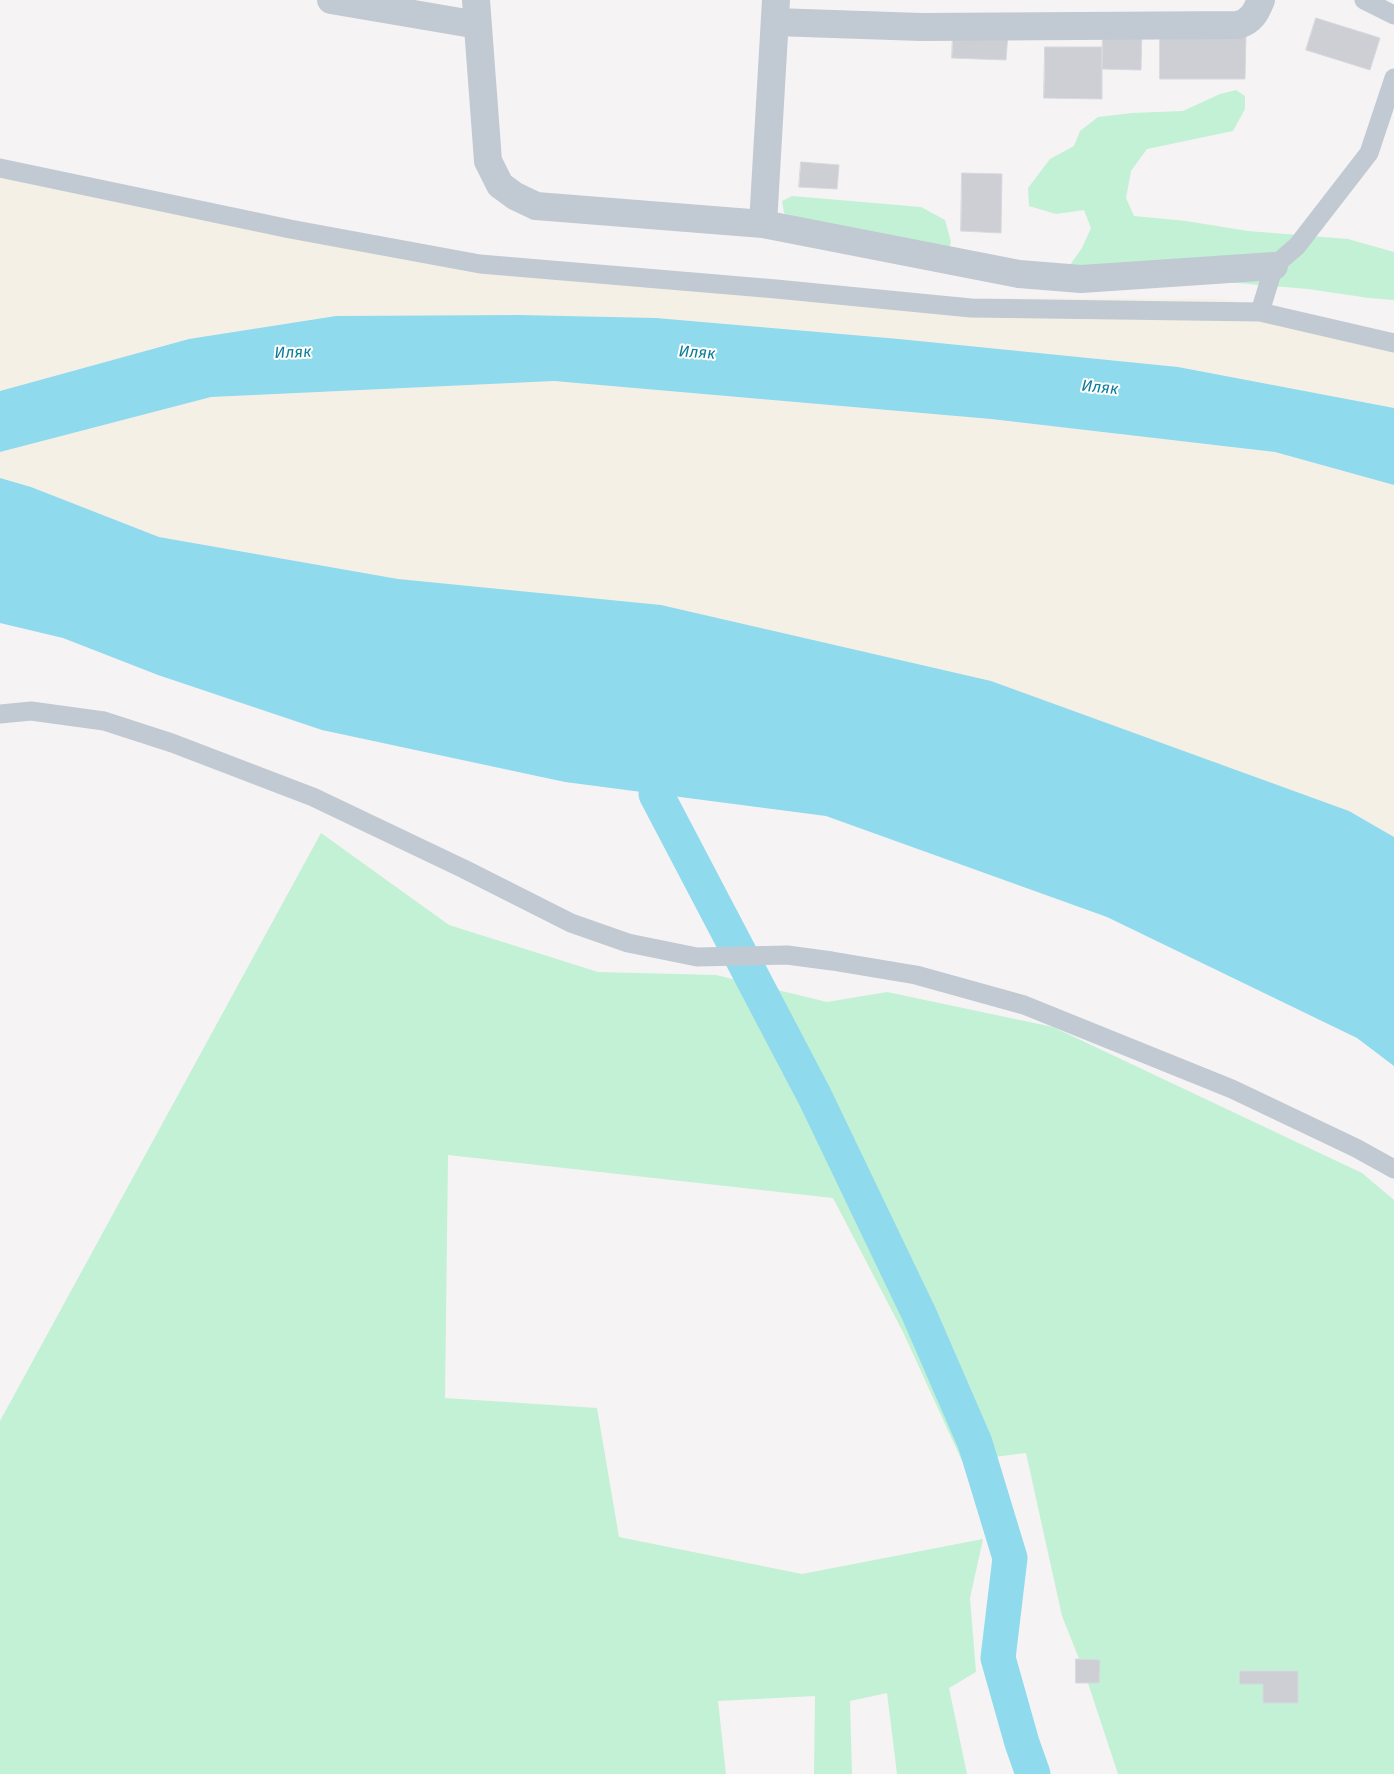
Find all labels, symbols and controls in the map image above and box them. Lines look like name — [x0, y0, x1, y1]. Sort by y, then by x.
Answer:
water label: Иляк — [678, 342, 716, 364]
water label: Иляк — [274, 343, 312, 363]
water label: Иляк — [1080, 377, 1120, 399]

